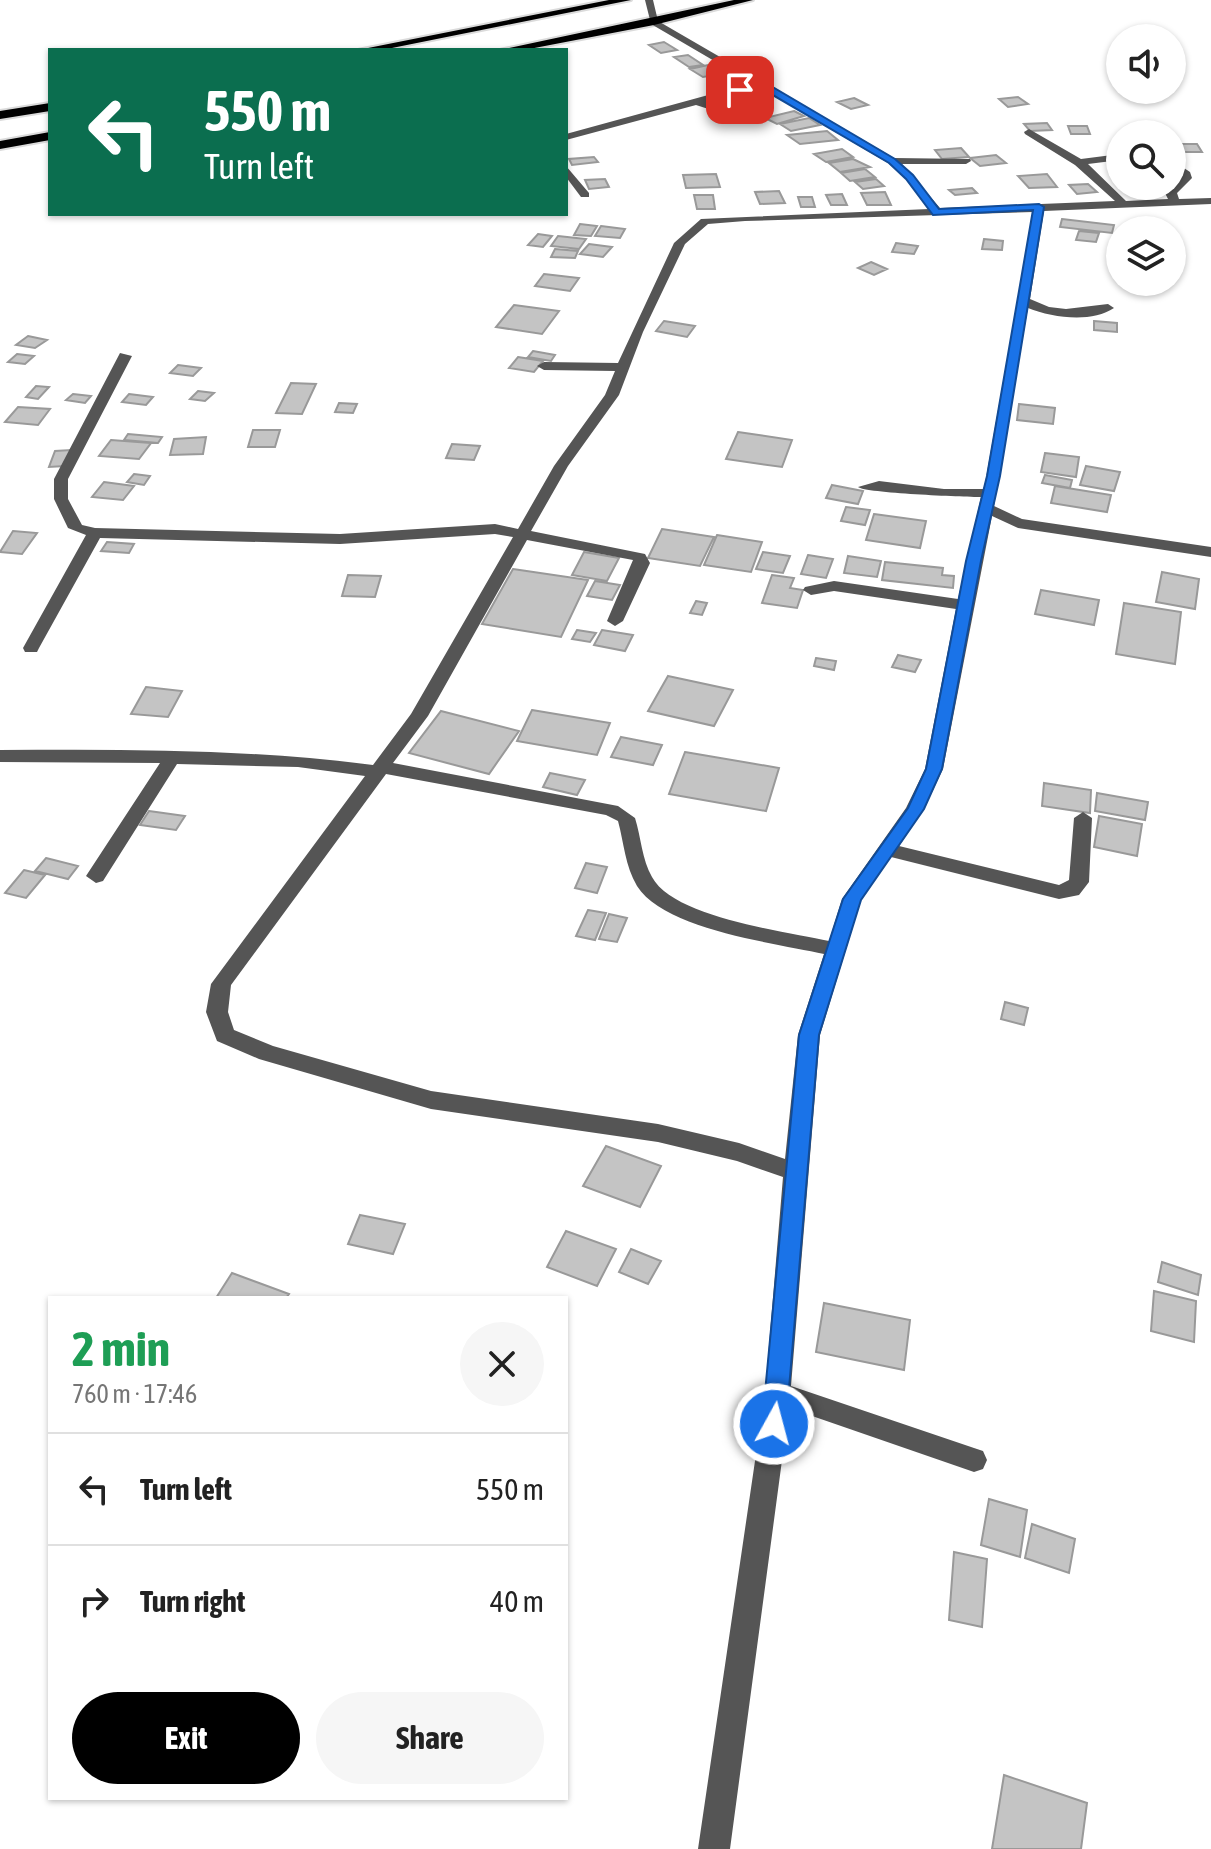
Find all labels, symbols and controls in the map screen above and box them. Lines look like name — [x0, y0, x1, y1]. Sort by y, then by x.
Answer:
map controls — [1106, 24, 1186, 296]
button: sound — [1106, 24, 1186, 104]
pin — [706, 56, 774, 124]
icon: arrive — [718, 68, 762, 112]
text: 550 m — [204, 79, 331, 143]
icon: left — [72, 80, 176, 184]
button: search — [1106, 120, 1186, 200]
text: Turn left — [204, 145, 314, 187]
button: layers — [1106, 216, 1186, 296]
text: 2 min — [72, 1321, 170, 1376]
button: close — [460, 1322, 544, 1406]
text: 760 m · 17:46 — [72, 1379, 197, 1409]
position arrow — [732, 1382, 816, 1466]
icon: left — [72, 1467, 116, 1511]
text: Turn left — [140, 1472, 232, 1506]
text: 550 m — [476, 1472, 544, 1506]
icon: right — [72, 1579, 116, 1623]
text: Turn right — [140, 1584, 246, 1618]
text: 40 m — [490, 1584, 544, 1618]
button: Exit — [72, 1692, 300, 1784]
button: Share — [316, 1692, 544, 1784]

